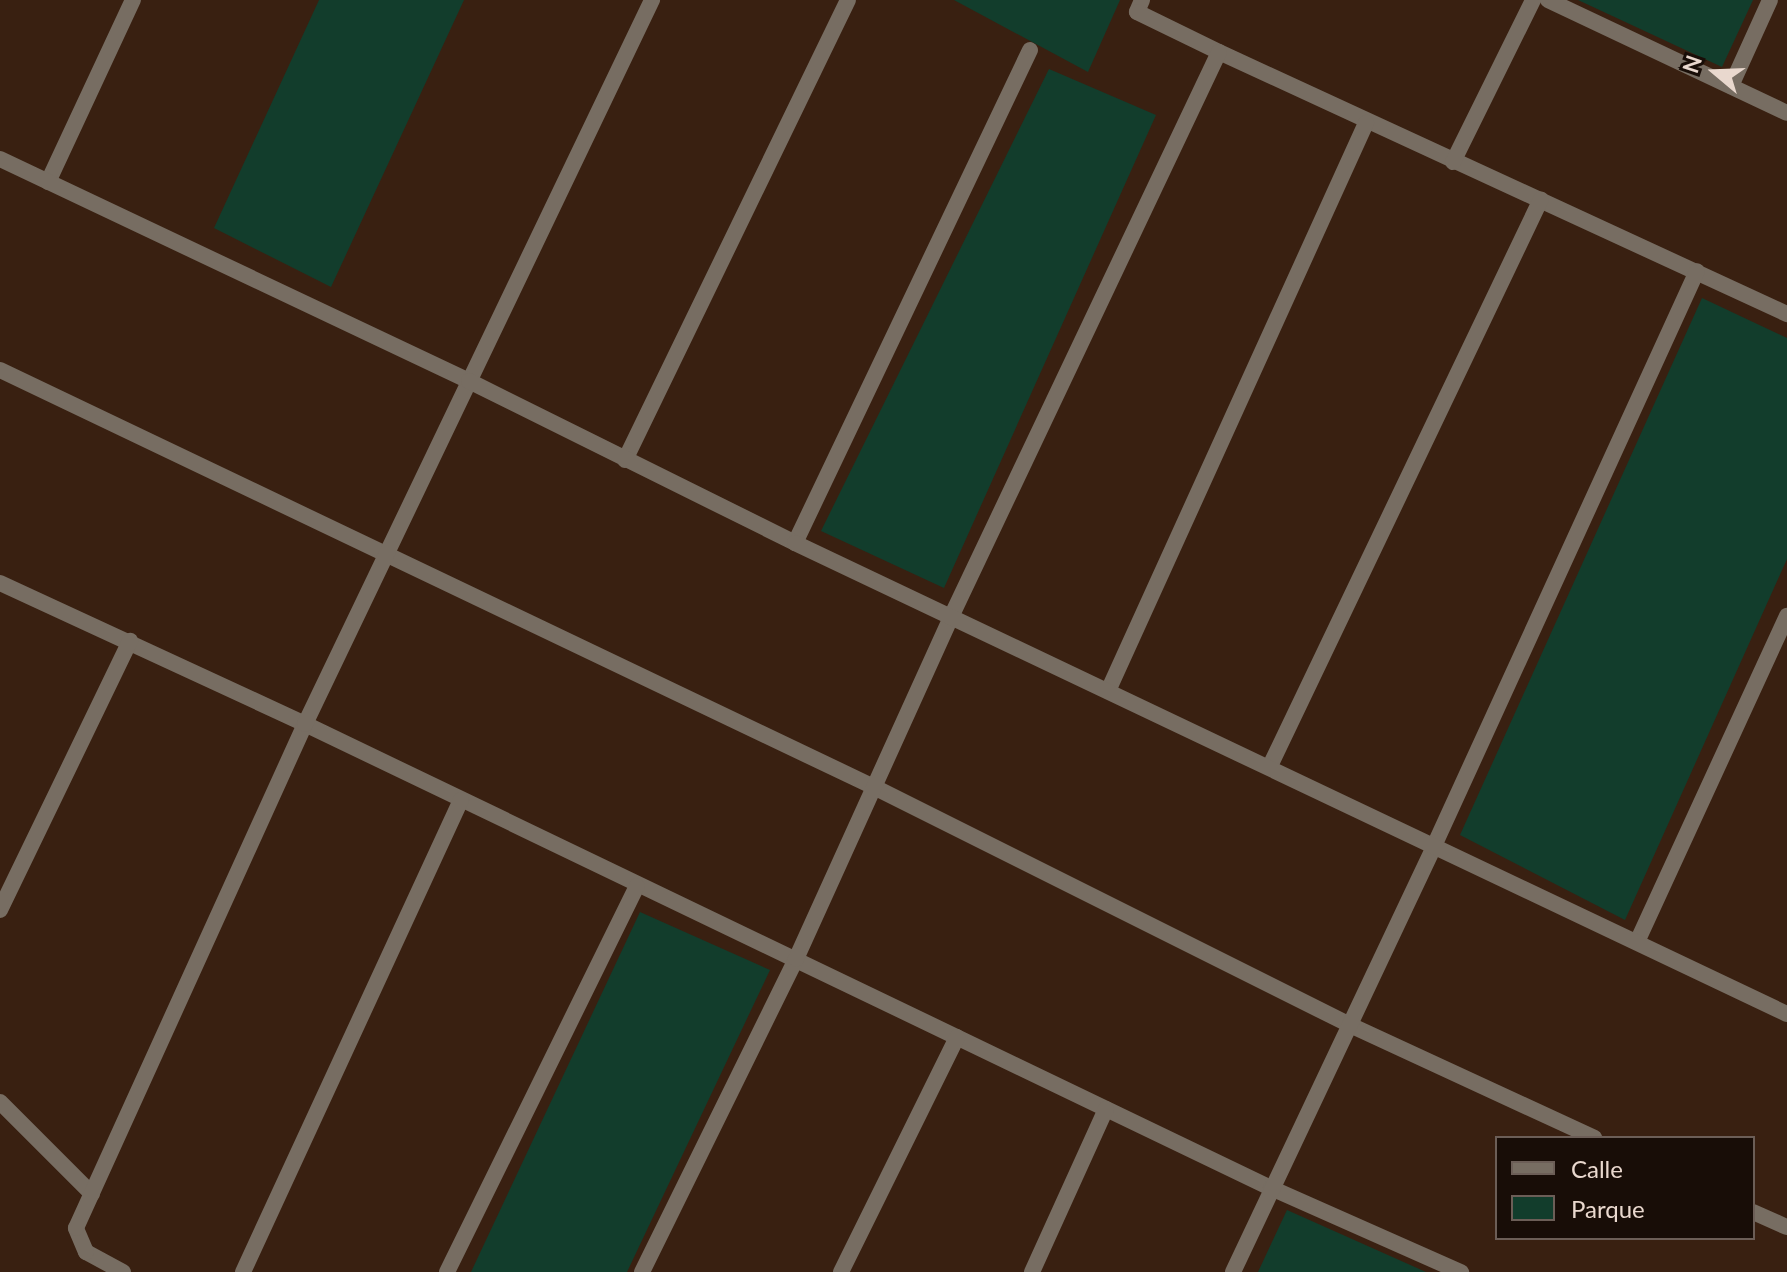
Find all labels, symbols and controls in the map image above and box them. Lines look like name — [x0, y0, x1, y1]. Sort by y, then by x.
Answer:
north arrow — [1675, 32, 1755, 112]
text: N — [1676, 52, 1707, 76]
legend — [1495, 1136, 1755, 1240]
text: Calle — [1571, 1154, 1623, 1183]
text: Parque — [1571, 1194, 1645, 1223]

